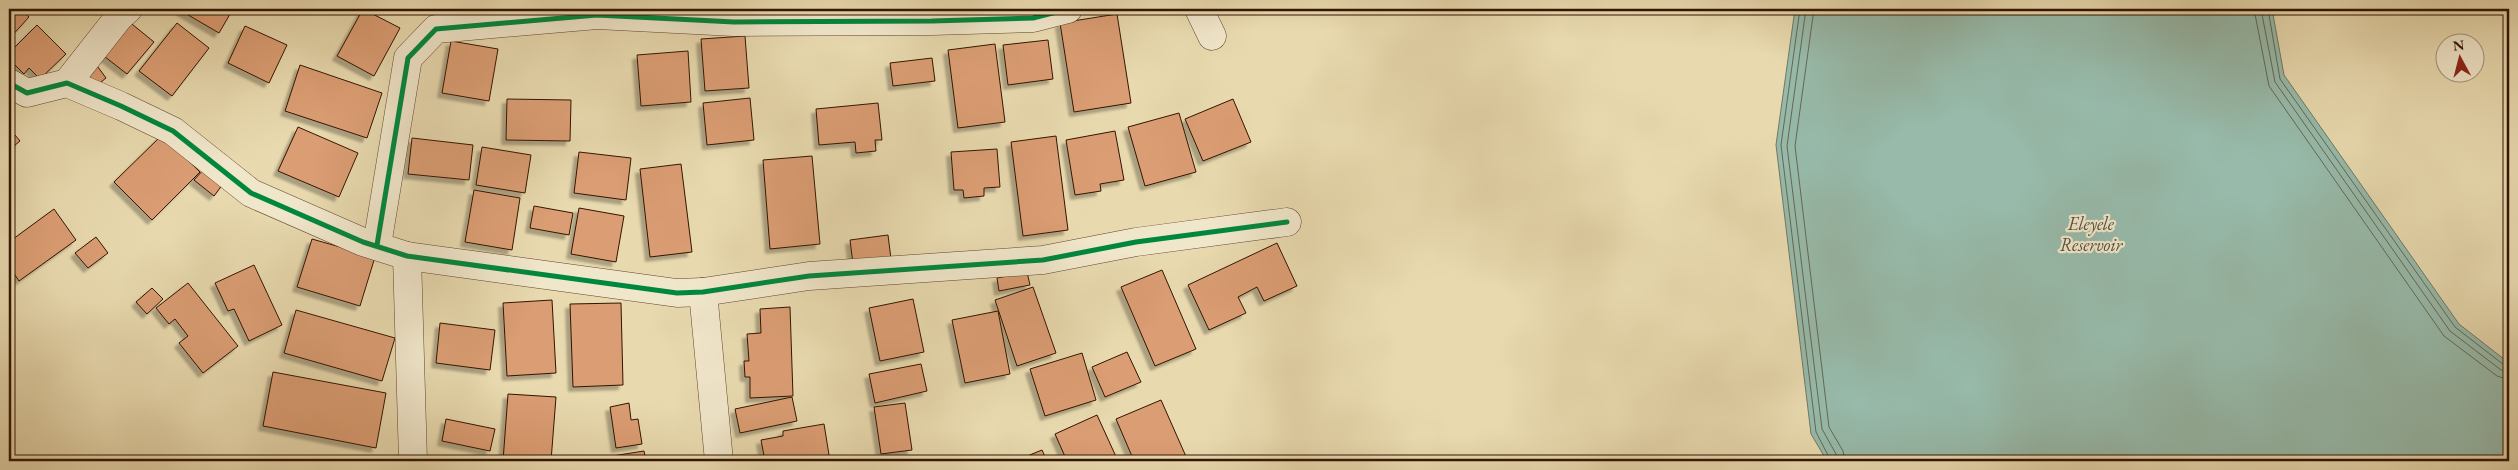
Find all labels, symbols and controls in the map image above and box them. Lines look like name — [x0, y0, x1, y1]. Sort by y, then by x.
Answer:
north arrow — [2436, 32, 2486, 82]
text: N — [2452, 35, 2466, 55]
water label: Eleyele Reservoir — [2060, 212, 2123, 256]

